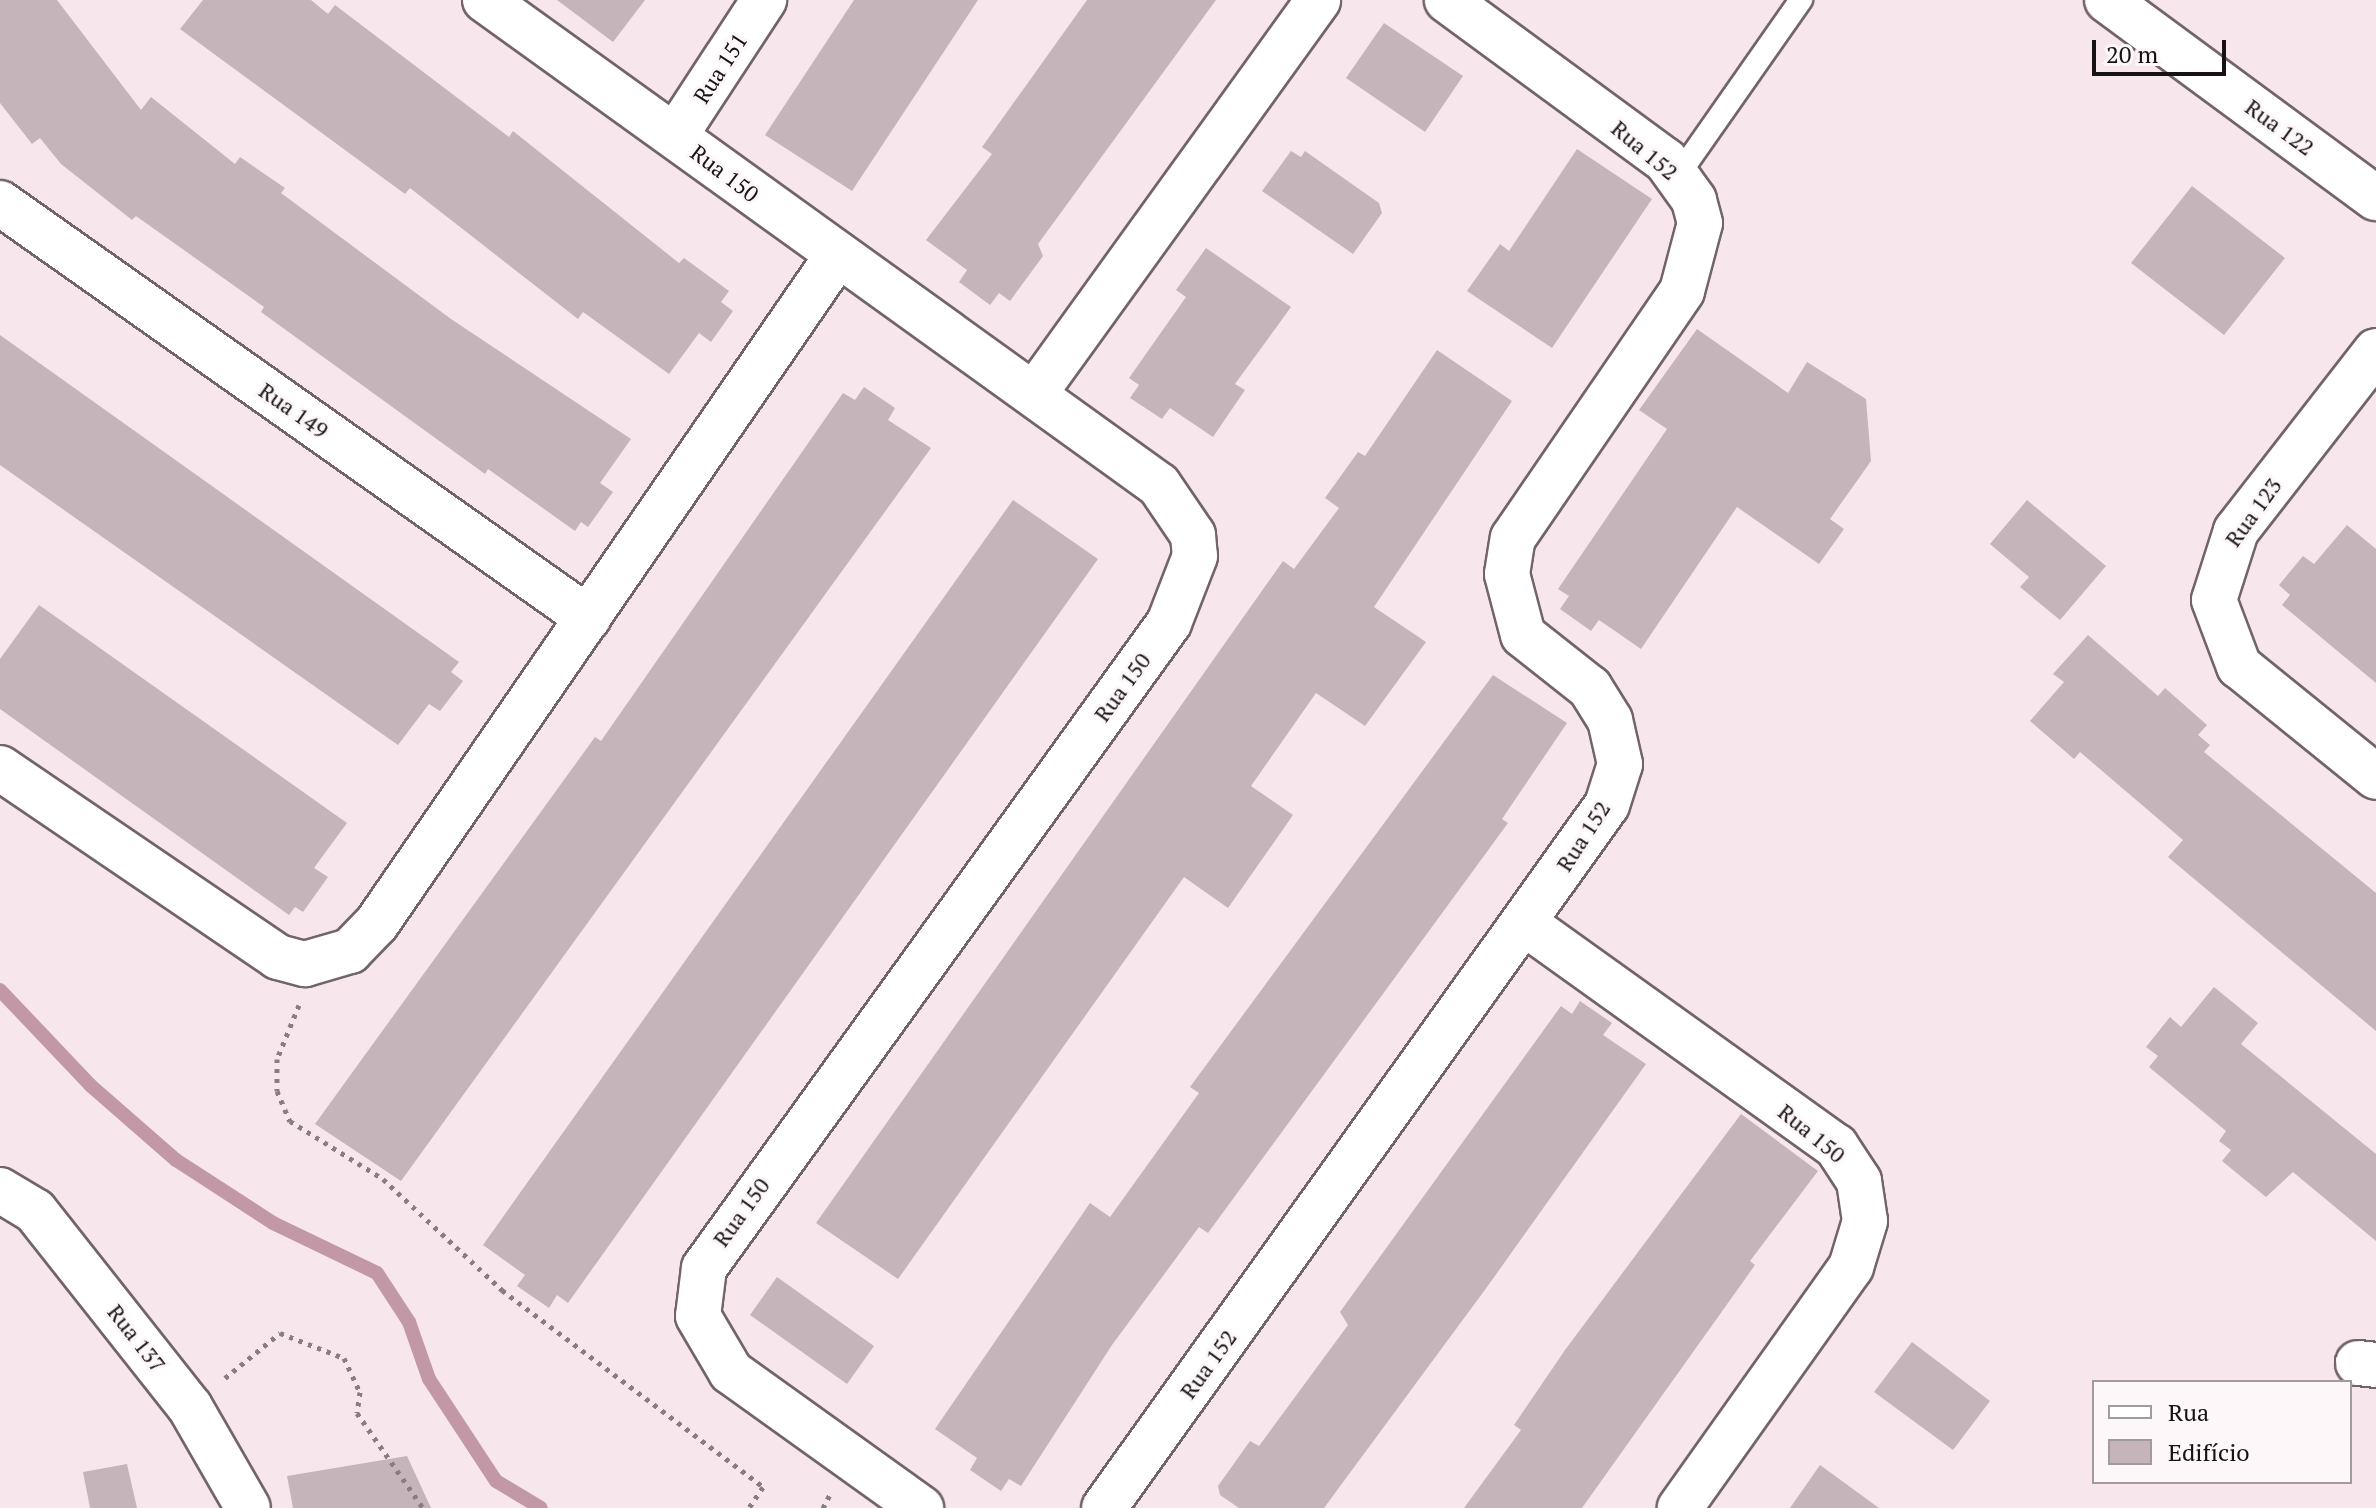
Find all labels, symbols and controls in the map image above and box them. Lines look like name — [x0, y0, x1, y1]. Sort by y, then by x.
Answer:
scale bar — [2096, 24, 2230, 74]
street label: Rua 151 — [688, 28, 752, 108]
text: 20 m — [2106, 38, 2158, 70]
street label: Rua 122 — [2241, 93, 2319, 161]
street label: Rua 152 — [1607, 115, 1683, 185]
street label: Rua 150 — [686, 139, 764, 207]
street label: Rua 149 — [254, 377, 334, 443]
street label: Rua 123 — [2219, 473, 2287, 551]
street label: Rua 150 — [1088, 648, 1156, 726]
street label: Rua 152 — [1551, 796, 1615, 876]
street label: Rua 150 — [1773, 1098, 1851, 1168]
street label: Rua 150 — [707, 1173, 775, 1251]
street label: Rua 137 — [103, 1299, 171, 1377]
street label: Rua 152 — [1174, 1325, 1242, 1403]
legend — [2092, 1380, 2352, 1484]
text: Rua — [2168, 1396, 2209, 1428]
text: Edifício — [2168, 1436, 2250, 1468]

